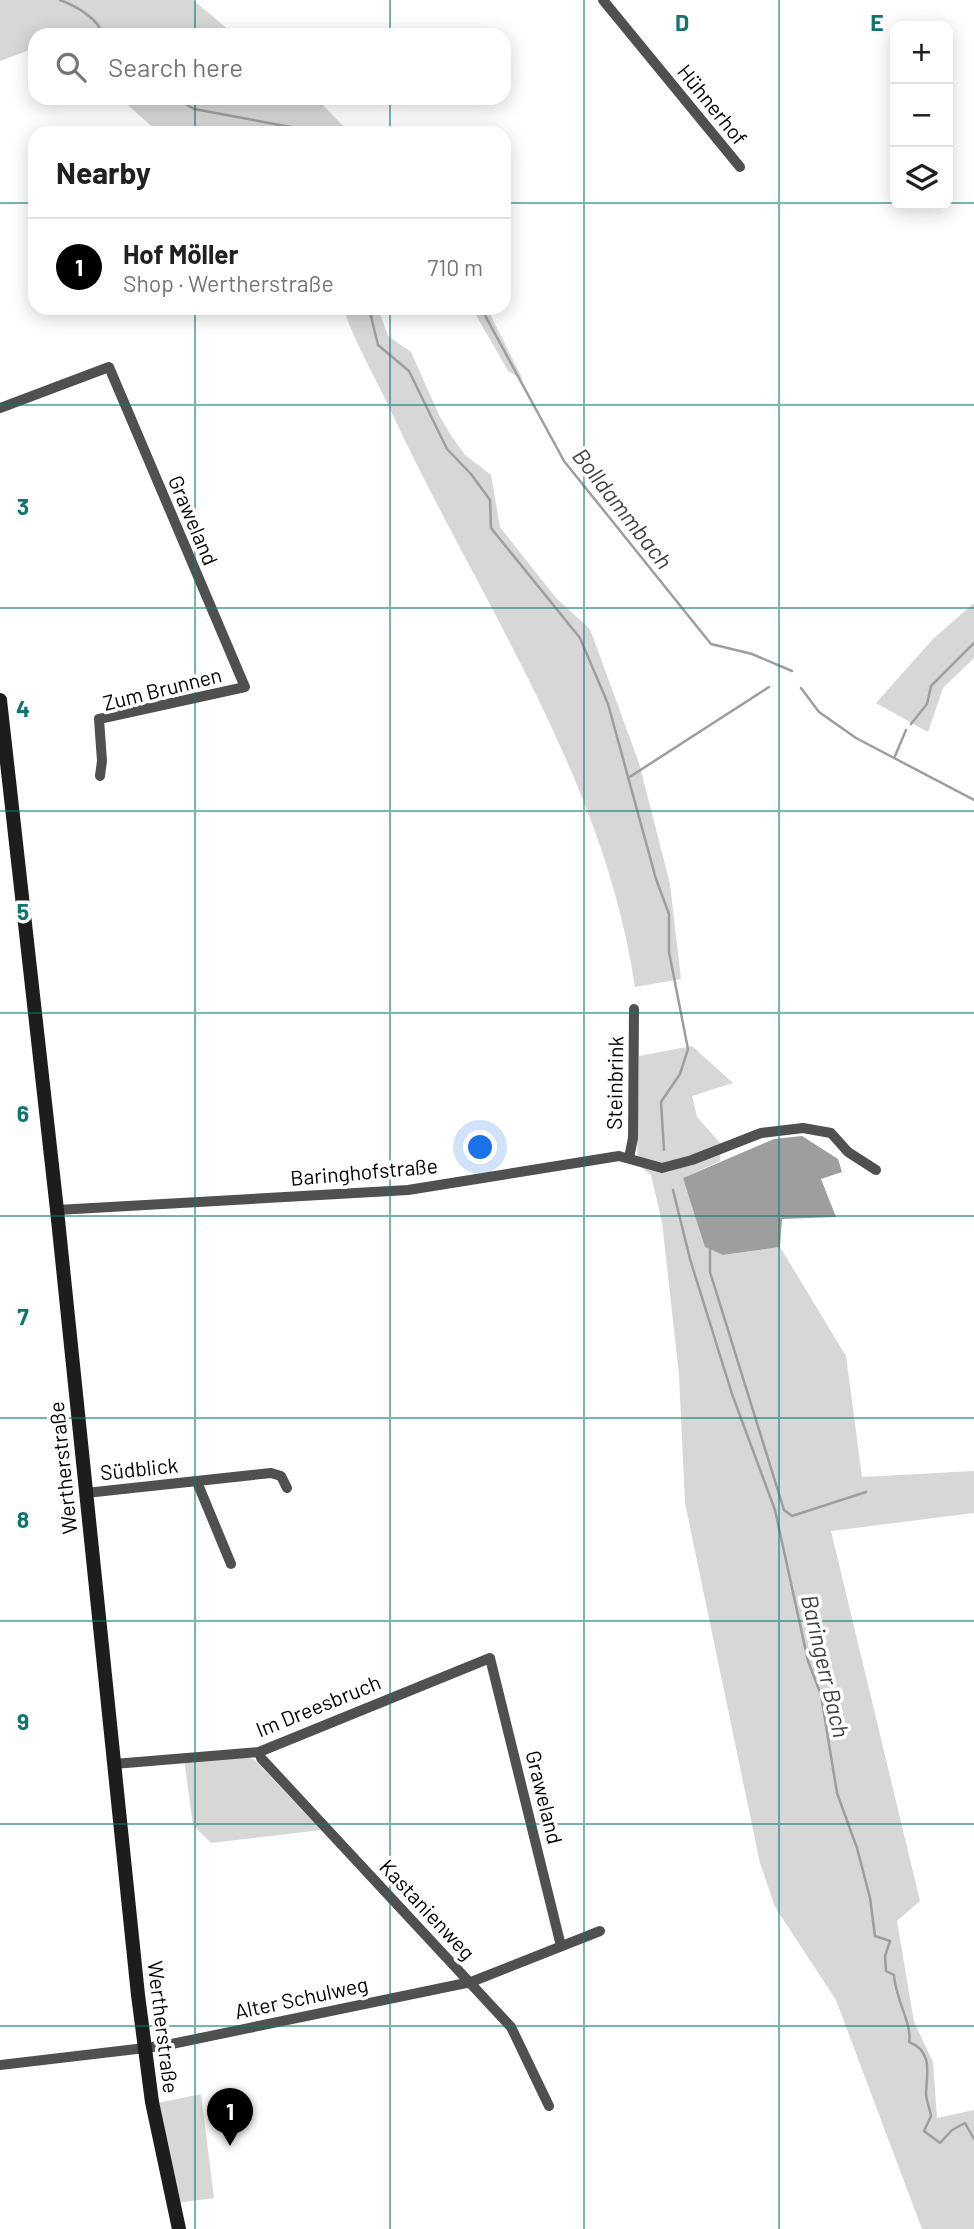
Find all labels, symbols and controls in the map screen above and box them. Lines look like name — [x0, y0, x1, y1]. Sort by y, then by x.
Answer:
text: D — [675, 8, 689, 36]
text: E — [870, 8, 884, 36]
map controls — [890, 21, 953, 210]
button: + — [890, 21, 953, 84]
search box — [28, 28, 511, 105]
icon: search — [52, 48, 90, 86]
text: Search here — [108, 51, 243, 82]
street label: Hühnerhof — [673, 59, 753, 149]
button: − — [890, 84, 953, 147]
button: layers — [890, 147, 953, 210]
text: Nearby — [56, 154, 151, 190]
text: Hof Möller — [123, 238, 238, 269]
text: 1 — [75, 253, 83, 281]
text: 710 m — [427, 253, 483, 281]
text: Shop · Wertherstraße — [123, 269, 334, 297]
water label: Bolldammbach — [567, 442, 679, 574]
street label: Graweland — [164, 471, 224, 569]
text: 3 — [17, 492, 29, 520]
street label: Zum Brunnen — [100, 661, 224, 715]
text: 4 — [16, 694, 30, 722]
text: 5 — [17, 897, 29, 925]
street label: Steinbrink — [601, 1036, 627, 1130]
text: 6 — [17, 1099, 29, 1127]
your location — [463, 1130, 497, 1164]
street label: Baringhofstraße — [289, 1152, 439, 1190]
text: 7 — [17, 1302, 29, 1330]
street label: Wertherstraße — [43, 1401, 81, 1535]
street label: Südblick — [99, 1451, 179, 1485]
text: 8 — [17, 1505, 29, 1533]
water label: Baringerr Bach — [796, 1592, 856, 1740]
street label: Im Dreesbruch — [252, 1669, 384, 1741]
text: 9 — [17, 1707, 29, 1735]
street label: Graweland — [521, 1748, 569, 1846]
street label: Kastanienweg — [375, 1854, 481, 1964]
street label: Wertherstraße — [143, 1959, 185, 2095]
street label: Alter Schulweg — [232, 1971, 370, 2023]
pin: 1 — [207, 2088, 253, 2146]

